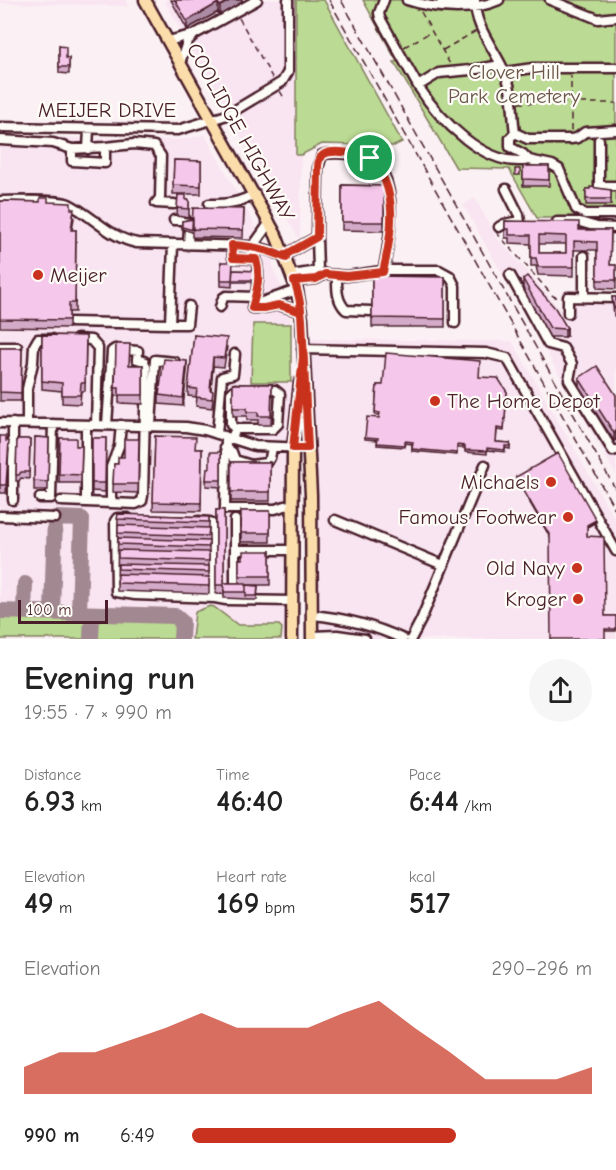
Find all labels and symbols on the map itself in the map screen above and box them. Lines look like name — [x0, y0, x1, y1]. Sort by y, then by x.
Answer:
street label: COOLIDGE HIGHWAY — [182, 39, 300, 226]
park label: Clover Hill Park Cemetery — [448, 60, 581, 108]
street label: MEIJER DRIVE — [38, 98, 176, 122]
pin — [344, 132, 395, 183]
place label: Meijer — [50, 263, 107, 287]
marker: Meijer — [31, 268, 45, 282]
place label: The Home Depot — [447, 389, 601, 413]
marker: The Home Depot — [428, 394, 442, 408]
place label: Michaels — [461, 470, 539, 494]
marker: Michaels — [544, 475, 558, 489]
place label: Famous Footwear — [398, 505, 557, 529]
marker: Famous Footwear — [561, 510, 575, 524]
place label: Old Navy — [486, 556, 566, 580]
marker: Old Navy — [570, 561, 584, 575]
place label: Kroger — [505, 587, 567, 611]
marker: Kroger — [571, 592, 585, 606]
scale bar — [18, 597, 108, 624]

